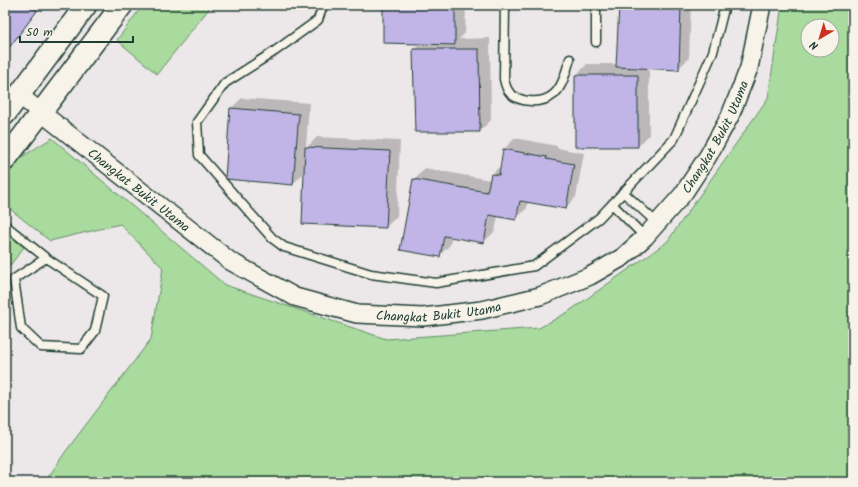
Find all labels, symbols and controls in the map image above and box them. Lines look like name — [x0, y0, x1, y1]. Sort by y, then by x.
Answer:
scale bar — [20, 18, 133, 44]
north arrow — [800, 18, 840, 58]
text: 50 m — [26, 23, 53, 42]
text: N — [806, 36, 823, 54]
street label: Changkat Bukit Utama — [677, 78, 755, 198]
street label: Changkat Bukit Utama — [82, 144, 194, 238]
street label: Changkat Bukit Utama — [375, 297, 504, 329]

